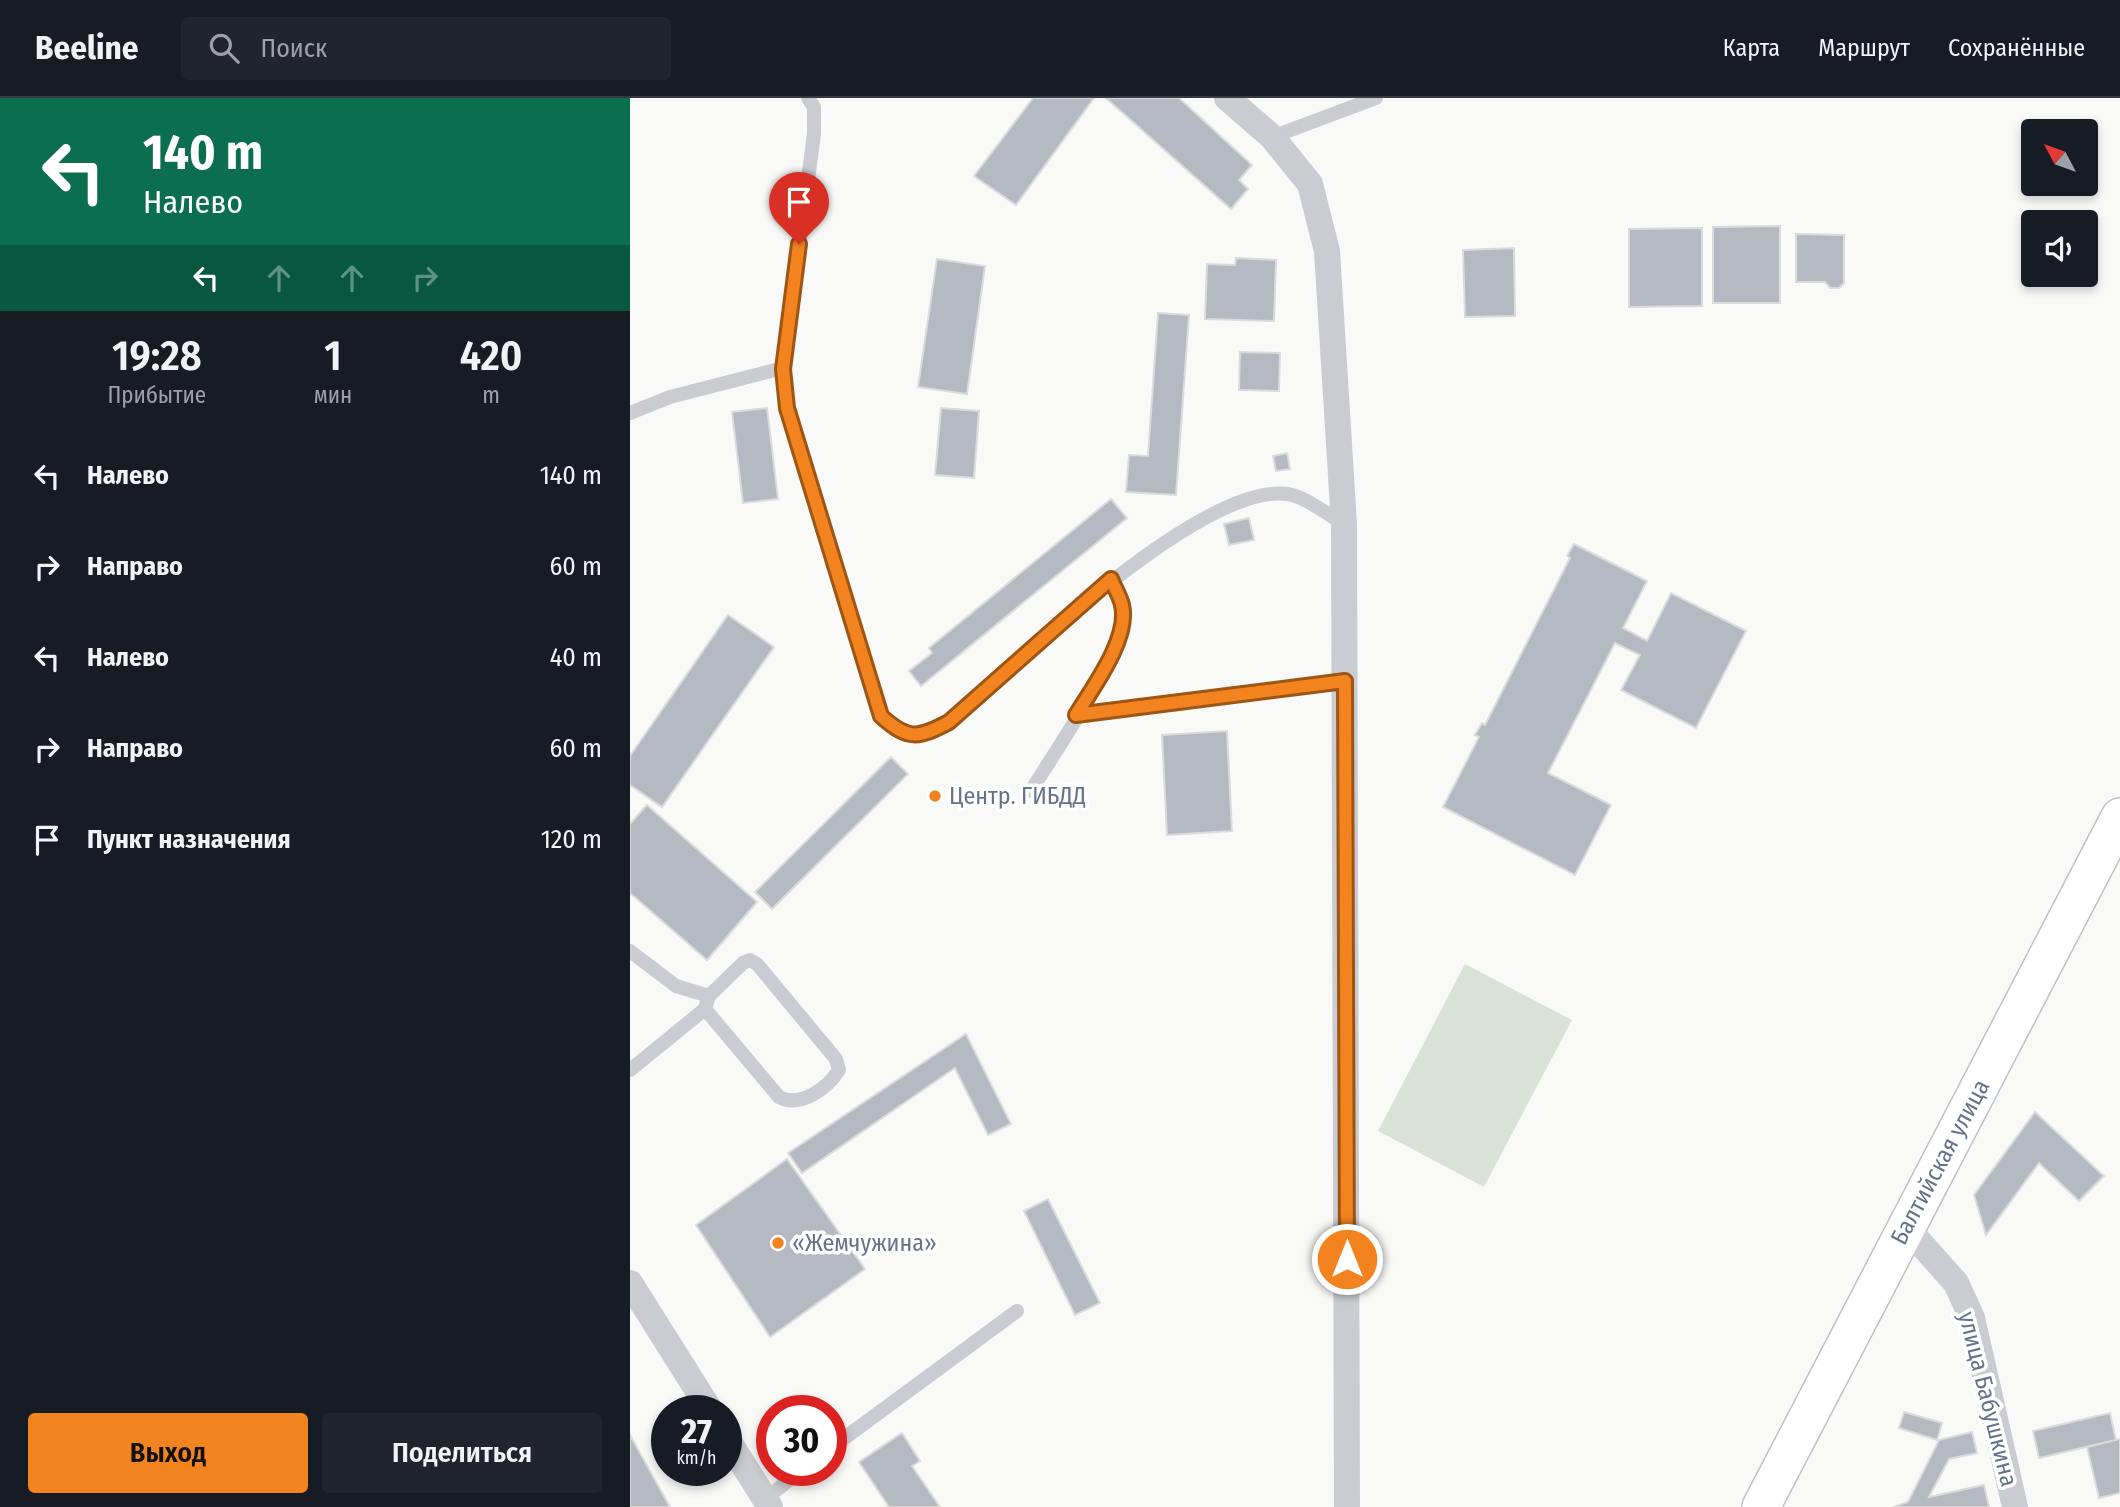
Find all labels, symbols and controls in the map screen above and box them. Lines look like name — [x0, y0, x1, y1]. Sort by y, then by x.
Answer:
search box — [181, 17, 671, 80]
text: Beeline — [35, 28, 139, 68]
icon: search — [205, 29, 243, 67]
text: Поиск — [261, 33, 327, 64]
text: Карта — [1723, 34, 1780, 62]
text: Маршрут — [1818, 34, 1910, 62]
text: Сохранённые — [1948, 34, 2085, 62]
north arrow — [2021, 119, 2098, 196]
map controls — [2021, 119, 2098, 287]
text: 140 m — [143, 123, 263, 182]
icon: left — [28, 126, 119, 217]
pin — [769, 172, 829, 244]
text: Налево — [143, 183, 243, 221]
icon: arrive — [780, 183, 818, 221]
button: sound — [2021, 210, 2098, 287]
icon: left — [187, 259, 225, 297]
icon: ahead — [260, 259, 298, 297]
icon: ahead — [333, 259, 371, 297]
icon: right — [406, 259, 444, 297]
text: 19:28 — [112, 331, 202, 381]
text: 1 — [324, 331, 342, 381]
text: 420 — [460, 331, 522, 381]
text: Прибытие — [107, 381, 206, 409]
text: мин — [314, 381, 352, 409]
text: m — [482, 381, 500, 409]
icon: left — [28, 457, 66, 495]
text: Налево — [87, 460, 169, 491]
text: 140 m — [540, 460, 602, 491]
icon: right — [28, 548, 66, 586]
text: Направо — [87, 551, 183, 582]
text: 60 m — [549, 551, 602, 582]
icon: left — [28, 639, 66, 677]
text: Налево — [87, 642, 169, 673]
text: 40 m — [550, 642, 602, 673]
icon: right — [28, 730, 66, 768]
text: Направо — [87, 733, 183, 764]
text: 60 m — [549, 733, 602, 764]
place label: Центр. ГИБДД — [949, 782, 1086, 810]
marker: Центр. ГИБДД — [927, 788, 943, 804]
icon: arrive — [28, 821, 66, 859]
text: Пункт назначения — [87, 824, 291, 855]
text: 120 m — [541, 824, 602, 855]
street label: Балтийская улица — [1885, 1075, 1995, 1249]
position arrow — [1310, 1222, 1384, 1296]
place label: «Жемчужина» — [792, 1229, 937, 1257]
marker: «Жемчужина» — [770, 1235, 786, 1251]
street label: улица Бабушкина — [1953, 1309, 2023, 1489]
speed limit sign: 30 — [756, 1395, 847, 1486]
text: 27 — [681, 1410, 712, 1452]
button: Выход — [28, 1413, 308, 1493]
button: Поделиться — [322, 1413, 602, 1493]
text: km/h — [676, 1447, 717, 1469]

